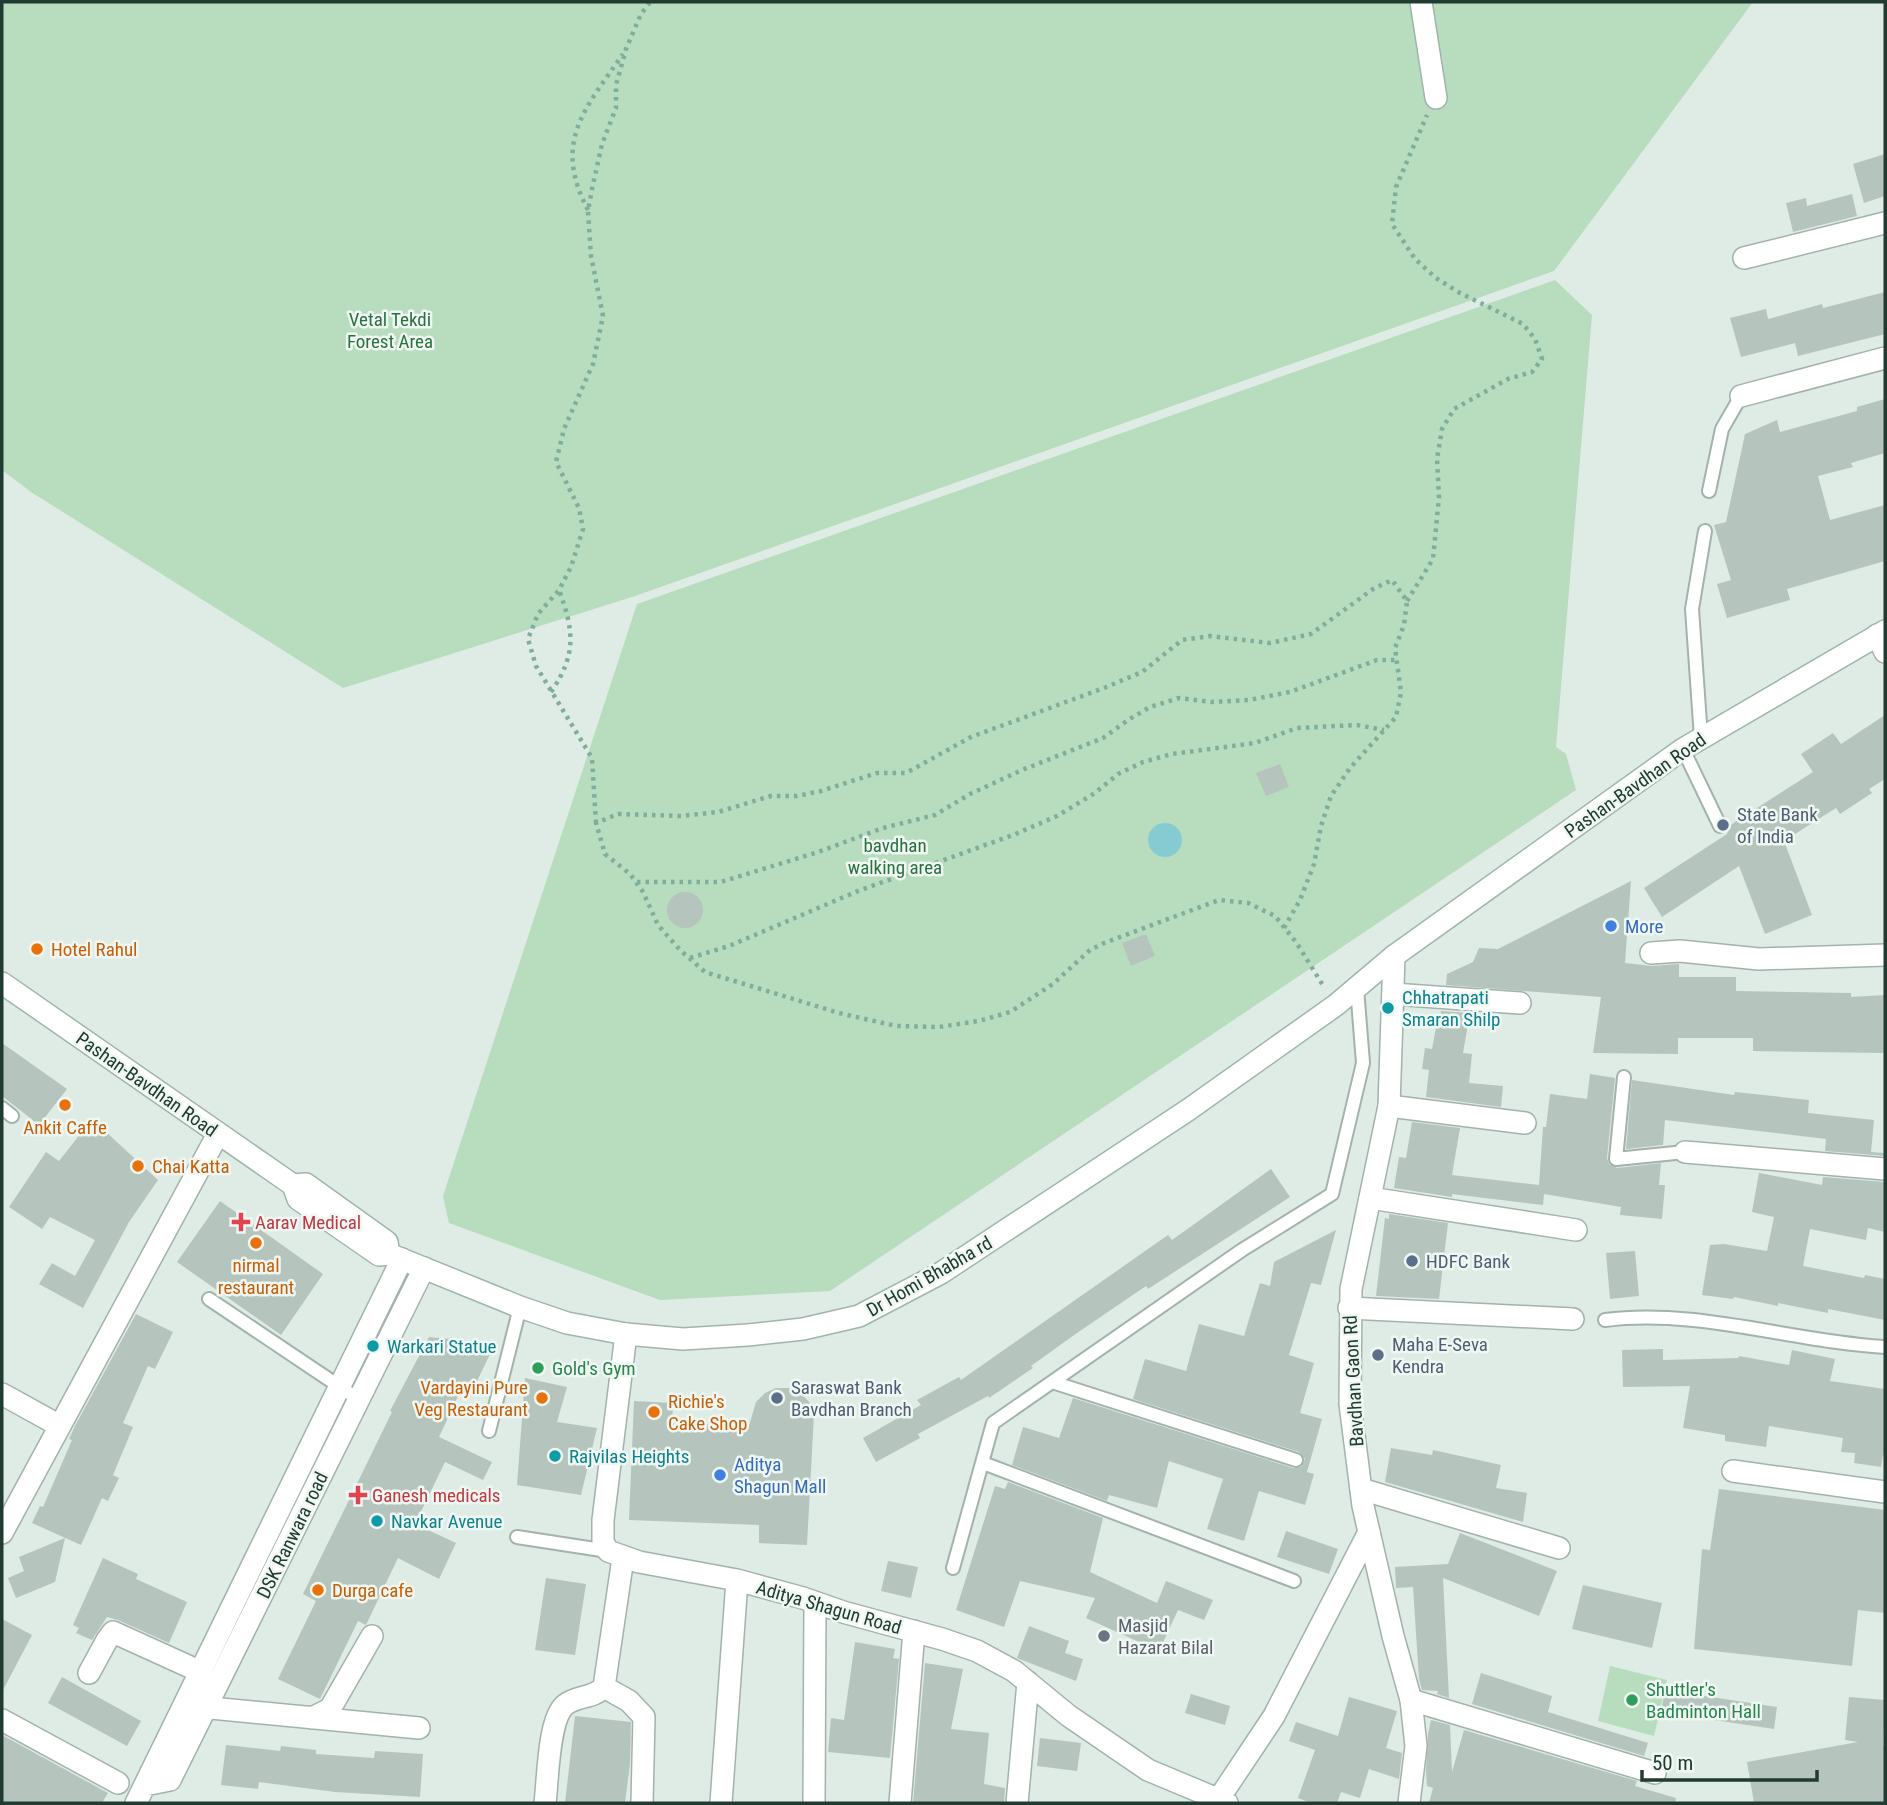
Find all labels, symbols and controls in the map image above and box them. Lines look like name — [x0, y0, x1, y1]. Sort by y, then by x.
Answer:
park label: Vetal Tekdi Forest Area — [347, 308, 433, 353]
street label: Pashan-Bavdhan Road — [1560, 728, 1710, 843]
place label: State Bank of India — [1737, 803, 1818, 848]
marker: State Bank of India — [1715, 817, 1731, 833]
park label: bavdhan walking area — [848, 834, 942, 879]
place label: More — [1625, 915, 1664, 938]
marker: More — [1603, 918, 1619, 934]
place label: Hotel Rahul — [51, 938, 137, 961]
marker: Hotel Rahul — [29, 941, 45, 957]
place label: Chhatrapati Smaran Shilp — [1402, 986, 1500, 1031]
marker: Chhatrapati Smaran Shilp — [1380, 1000, 1396, 1016]
street label: Pashan-Bavdhan Road — [72, 1027, 222, 1142]
marker: Ankit Caffe — [57, 1097, 73, 1113]
place label: Ankit Caffe — [23, 1116, 107, 1139]
place label: Chai Katta — [152, 1155, 230, 1178]
marker: Chai Katta — [130, 1158, 146, 1174]
place label: Aarav Medical — [255, 1211, 361, 1234]
marker: Aarav Medical — [233, 1214, 249, 1230]
street label: Dr Homi Bhabha rd — [862, 1231, 996, 1322]
marker: nirmal restaurant — [248, 1235, 264, 1251]
place label: HDFC Bank — [1426, 1250, 1511, 1273]
marker: HDFC Bank — [1404, 1253, 1420, 1269]
place label: nirmal restaurant — [218, 1254, 294, 1299]
street label: Bavdhan Gaon Rd — [1339, 1315, 1368, 1447]
place label: Maha E-Seva Kendra — [1392, 1333, 1488, 1378]
place label: Warkari Statue — [387, 1335, 497, 1358]
marker: Warkari Statue — [365, 1338, 381, 1354]
marker: Maha E-Seva Kendra — [1370, 1347, 1386, 1363]
place label: Gold's Gym — [552, 1357, 636, 1380]
marker: Gold's Gym — [530, 1360, 546, 1376]
place label: Vardayini Pure Veg Restaurant — [414, 1376, 528, 1421]
place label: Saraswat Bank Bavdhan Branch — [791, 1376, 912, 1421]
marker: Vardayini Pure Veg Restaurant — [534, 1390, 550, 1406]
place label: Richie's Cake Shop — [668, 1390, 747, 1435]
marker: Saraswat Bank Bavdhan Branch — [769, 1390, 785, 1406]
marker: Richie's Cake Shop — [646, 1404, 662, 1420]
place label: Rajvilas Heights — [569, 1445, 689, 1468]
marker: Rajvilas Heights — [547, 1448, 563, 1464]
place label: Aditya Shagun Mall — [734, 1453, 826, 1498]
marker: Aditya Shagun Mall — [712, 1467, 728, 1483]
street label: DSK Ranwara road — [252, 1468, 333, 1602]
place label: Ganesh medicals — [372, 1484, 501, 1507]
marker: Ganesh medicals — [350, 1487, 366, 1503]
place label: Navkar Avenue — [391, 1510, 502, 1533]
marker: Navkar Avenue — [369, 1513, 385, 1529]
street label: Aditya Shagun Road — [754, 1576, 904, 1639]
place label: Durga cafe — [332, 1579, 413, 1602]
marker: Durga cafe — [310, 1582, 326, 1598]
place label: Masjid Hazarat Bilal — [1118, 1614, 1213, 1659]
marker: Masjid Hazarat Bilal — [1096, 1628, 1112, 1644]
place label: Shuttler's Badminton Hall — [1646, 1678, 1761, 1723]
marker: Shuttler's Badminton Hall — [1624, 1692, 1640, 1708]
scale bar — [1642, 1738, 1817, 1782]
text: 50 m — [1652, 1751, 1693, 1775]

